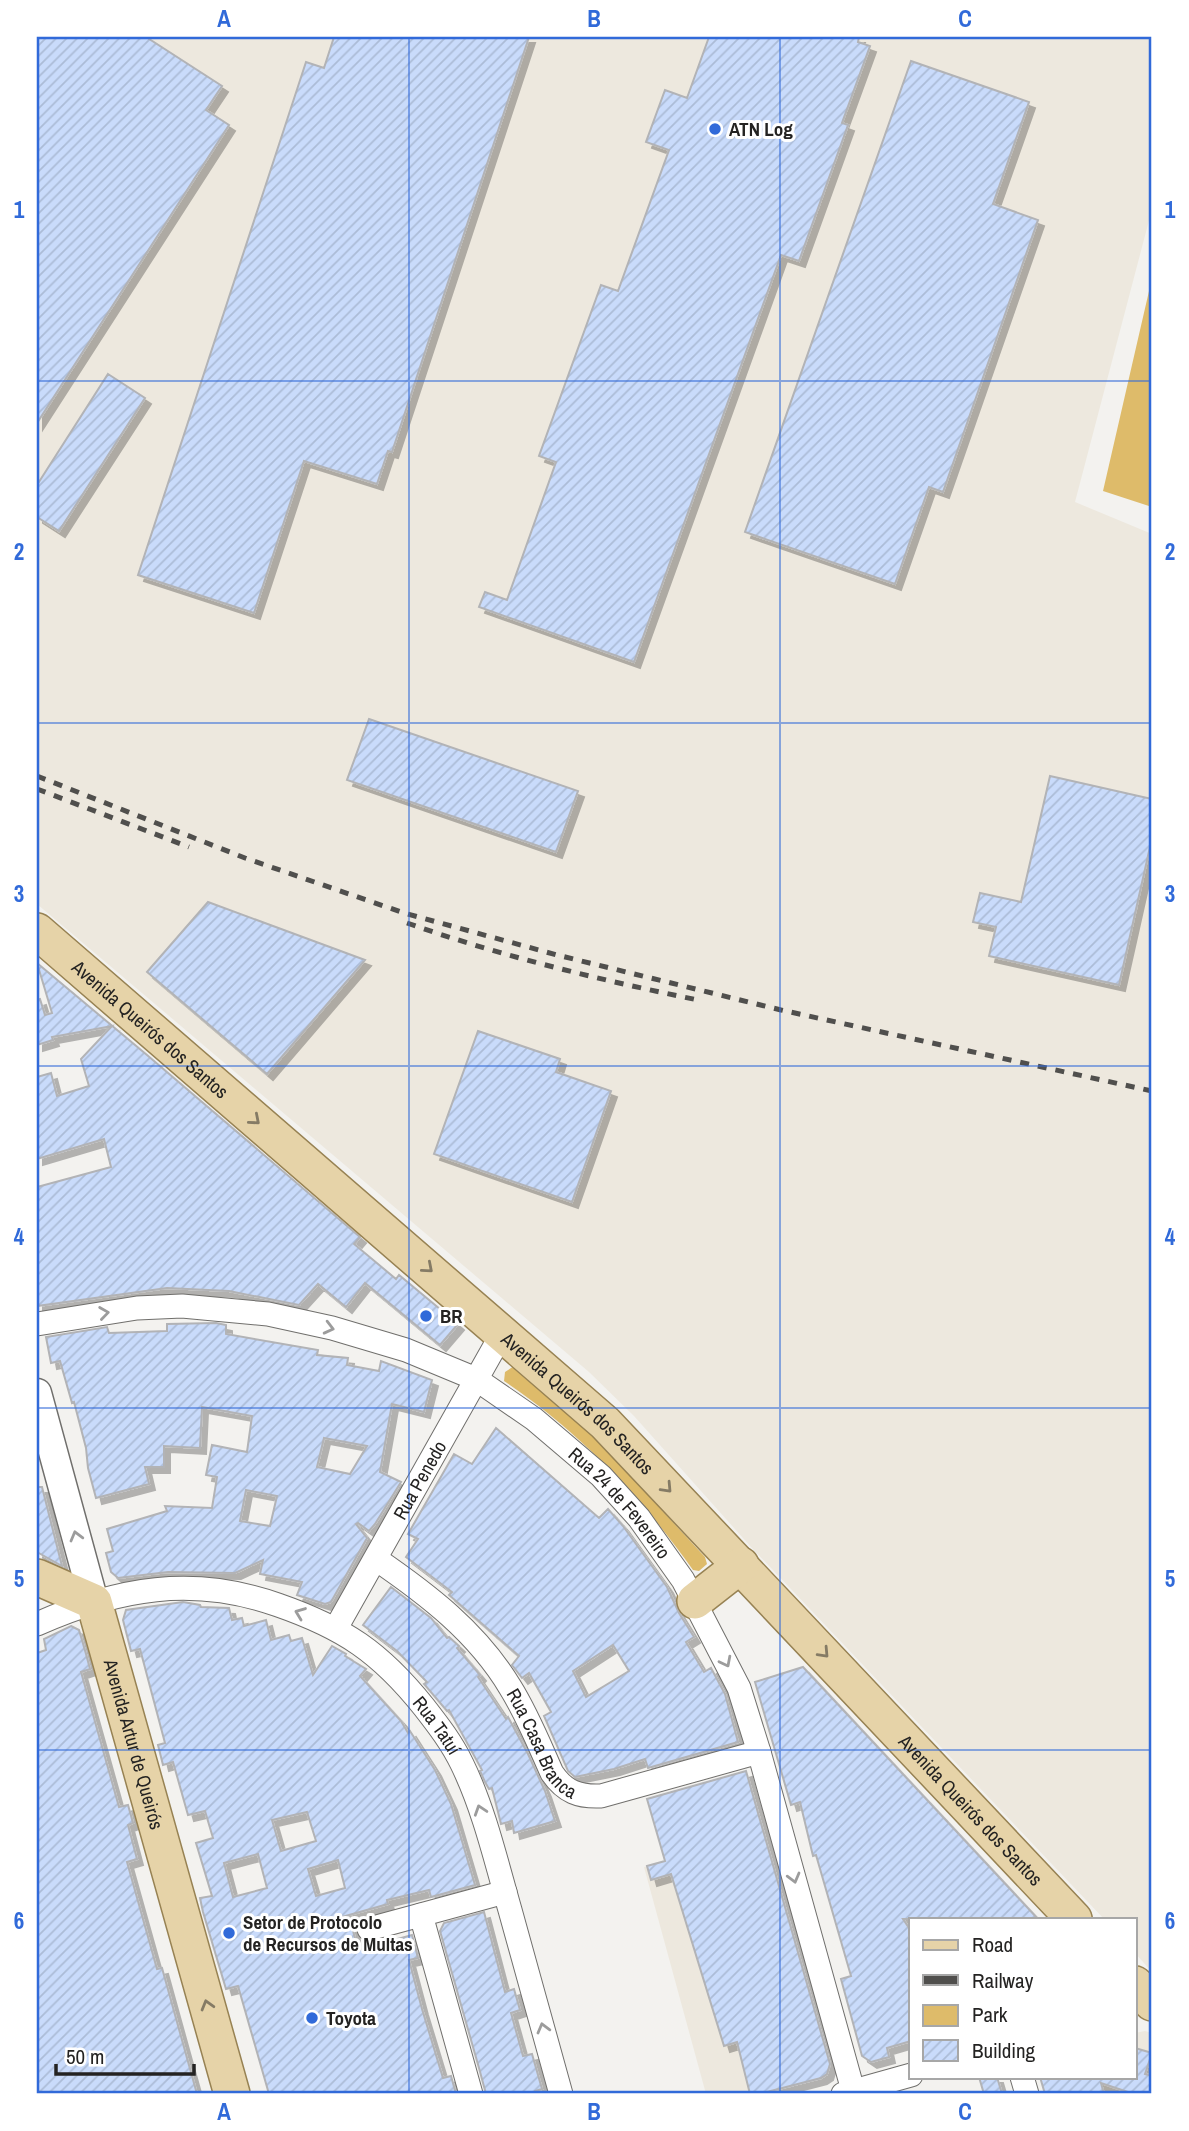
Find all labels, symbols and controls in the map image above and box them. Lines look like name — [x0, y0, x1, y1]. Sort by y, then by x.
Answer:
text: A — [217, 3, 231, 34]
text: B — [587, 3, 601, 34]
text: C — [958, 3, 972, 34]
place label: ATN Log — [729, 116, 793, 142]
marker: ATN Log — [707, 121, 723, 137]
text: 1 — [14, 194, 25, 225]
text: 1 — [1165, 194, 1176, 225]
text: 2 — [14, 536, 24, 567]
text: 2 — [1165, 536, 1175, 567]
text: 3 — [14, 878, 24, 909]
text: 3 — [1165, 878, 1175, 909]
street label: Avenida Queirós dos Santos — [66, 954, 234, 1104]
one-way arrow — [247, 1112, 260, 1124]
text: 4 — [14, 1221, 25, 1252]
text: 4 — [1165, 1221, 1176, 1252]
one-way arrow — [419, 1260, 432, 1272]
place label: BR — [440, 1303, 463, 1329]
one-way arrow — [98, 1305, 110, 1320]
marker: BR — [418, 1308, 434, 1324]
one-way arrow — [323, 1320, 335, 1334]
street label: Avenida Queirós dos Santos — [495, 1325, 660, 1480]
street label: Rua Penedo — [387, 1436, 452, 1524]
street label: Rua 24 de Fevereiro — [563, 1441, 677, 1564]
one-way arrow — [659, 1480, 672, 1493]
one-way arrow — [70, 1530, 85, 1542]
text: 5 — [14, 1563, 24, 1594]
text: 5 — [1165, 1563, 1175, 1594]
one-way arrow — [294, 1607, 306, 1621]
one-way arrow — [815, 1645, 828, 1658]
street label: Avenida Artur de Queirós — [97, 1655, 170, 1833]
one-way arrow — [718, 1655, 732, 1667]
street label: Rua Casa Branca — [501, 1684, 581, 1805]
street label: Rua Tatuí — [407, 1690, 468, 1760]
street label: Avenida Queirós dos Santos — [892, 1728, 1049, 1891]
one-way arrow — [474, 1804, 488, 1816]
one-way arrow — [786, 1872, 800, 1884]
text: 6 — [14, 1905, 24, 1936]
text: 6 — [1165, 1905, 1175, 1936]
place label: Setor de Protocolo de Recursos de Multas — [243, 1909, 413, 1957]
legend — [909, 1918, 1136, 2078]
marker: Setor de Protocolo de Recursos de Multas — [221, 1925, 237, 1941]
text: Road — [972, 1930, 1013, 1959]
text: Railway — [972, 1966, 1034, 1995]
one-way arrow — [201, 1999, 216, 2011]
text: Park — [972, 2000, 1008, 2029]
place label: Toyota — [326, 2005, 376, 2031]
marker: Toyota — [304, 2010, 320, 2026]
one-way arrow — [536, 2023, 551, 2035]
scale bar — [56, 2033, 194, 2077]
text: Building — [972, 2036, 1036, 2065]
text: 50 m — [66, 2042, 104, 2071]
text: A — [217, 2096, 231, 2127]
text: B — [587, 2096, 601, 2127]
text: C — [958, 2096, 972, 2127]

